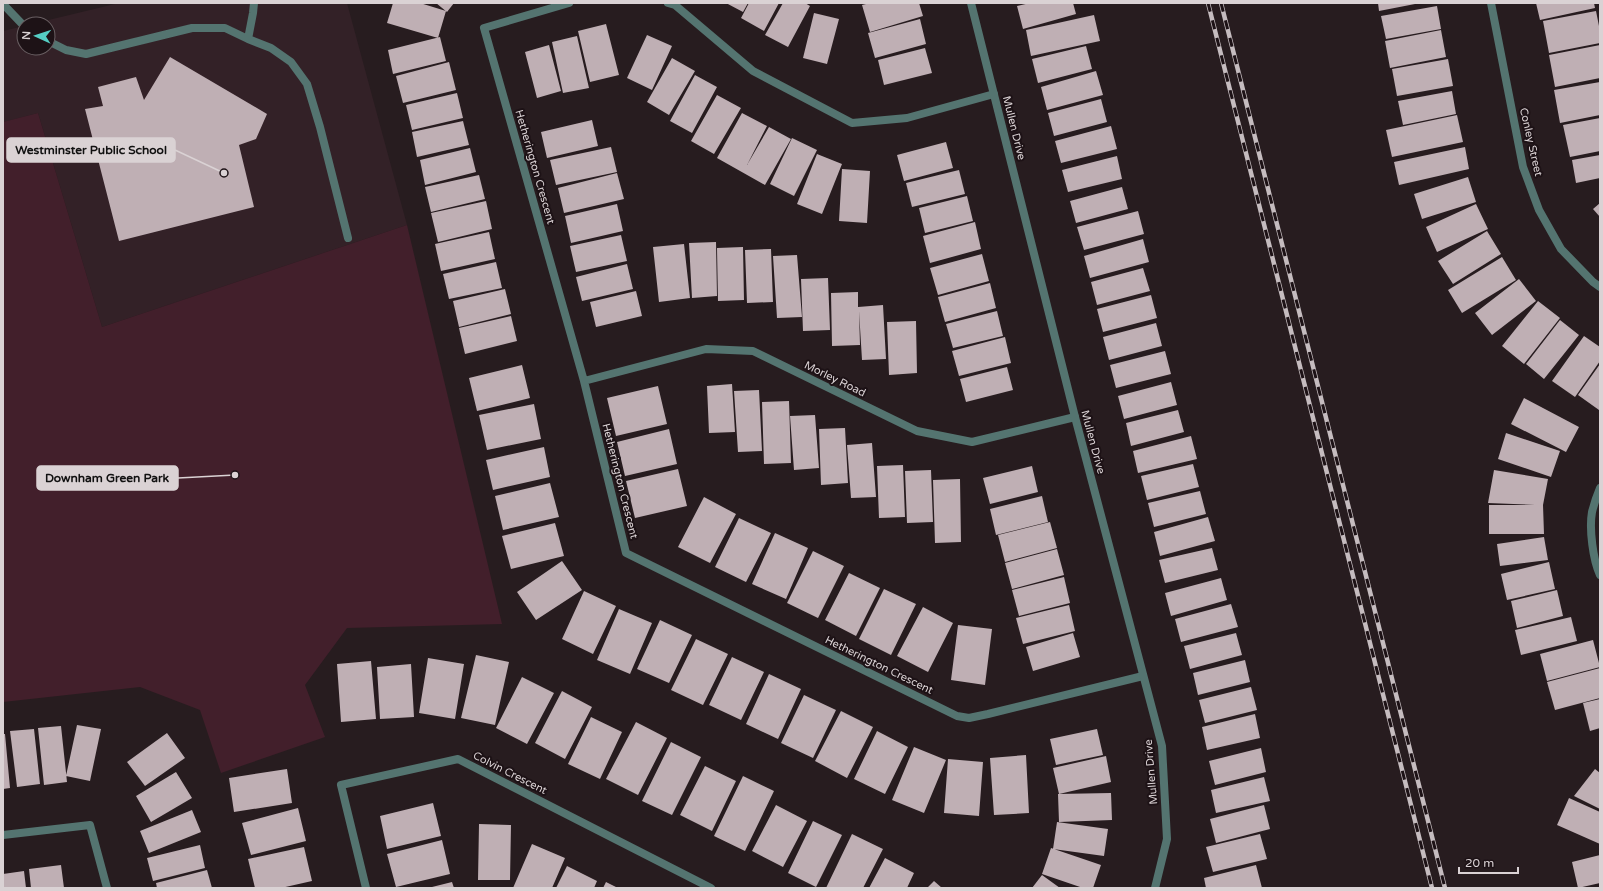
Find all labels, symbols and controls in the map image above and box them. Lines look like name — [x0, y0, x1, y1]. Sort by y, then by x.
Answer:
north arrow — [16, 16, 56, 56]
text: N — [20, 31, 33, 40]
street label: Mullen Drive — [1000, 95, 1028, 161]
street label: Conley Street — [1517, 106, 1545, 178]
street label: Hetherington Crescent — [512, 108, 558, 226]
callout: Westminster Public School — [7, 138, 175, 162]
text: Westminster Public School — [15, 143, 167, 157]
street label: Morley Road — [802, 359, 868, 399]
street label: Mullen Drive — [1078, 409, 1108, 475]
street label: Hetherington Crescent — [599, 422, 641, 540]
callout: Downham Green Park — [37, 466, 178, 490]
text: Downham Green Park — [45, 471, 170, 485]
street label: Hetherington Crescent — [823, 633, 935, 697]
street label: Mullen Drive — [1142, 739, 1160, 805]
street label: Colvin Crescent — [471, 749, 549, 797]
scale bar — [1459, 849, 1518, 875]
text: 20 m — [1465, 856, 1494, 870]

